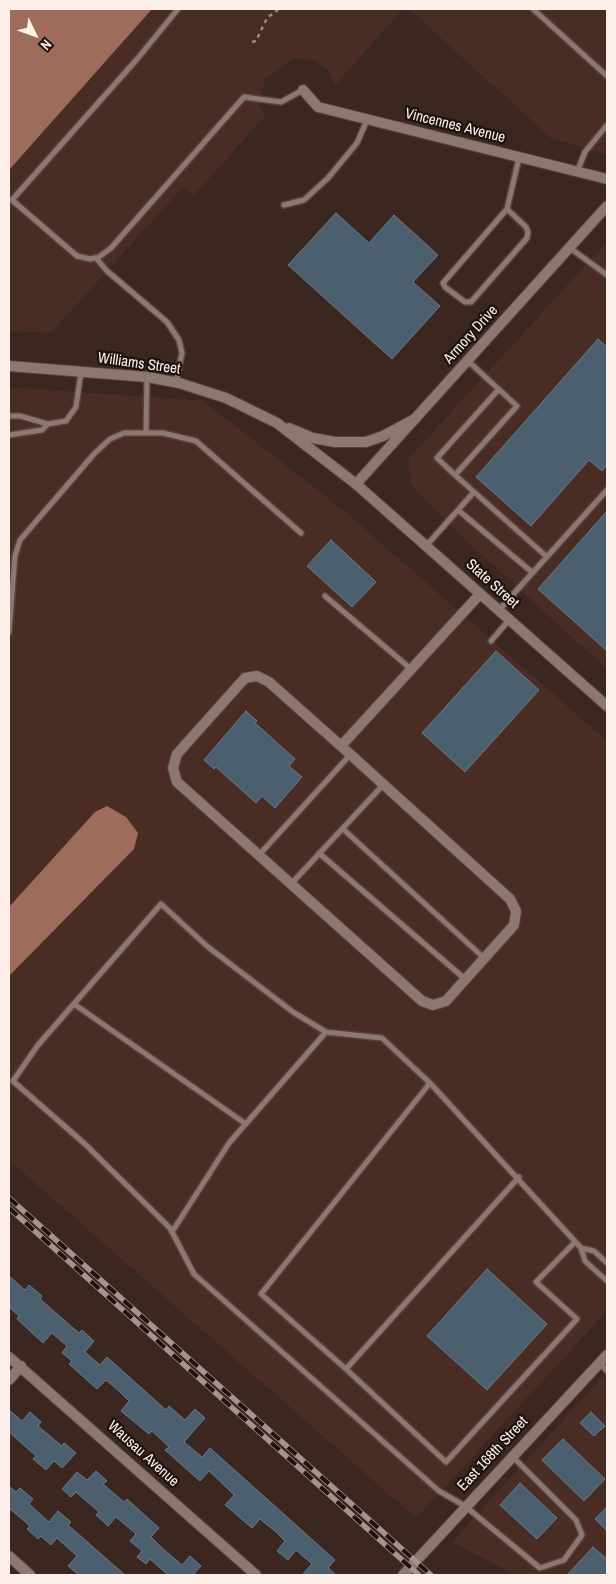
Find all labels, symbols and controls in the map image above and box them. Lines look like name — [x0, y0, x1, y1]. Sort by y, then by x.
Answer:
north arrow — [10, 10, 60, 60]
text: N — [37, 36, 56, 54]
street label: Vincennes Avenue — [403, 105, 507, 147]
street label: Armory Drive — [440, 302, 502, 368]
street label: Williams Street — [96, 349, 182, 379]
street label: State Street — [462, 556, 522, 612]
street label: East 168th Street — [454, 1413, 532, 1495]
street label: Wausau Avenue — [104, 1417, 182, 1491]

